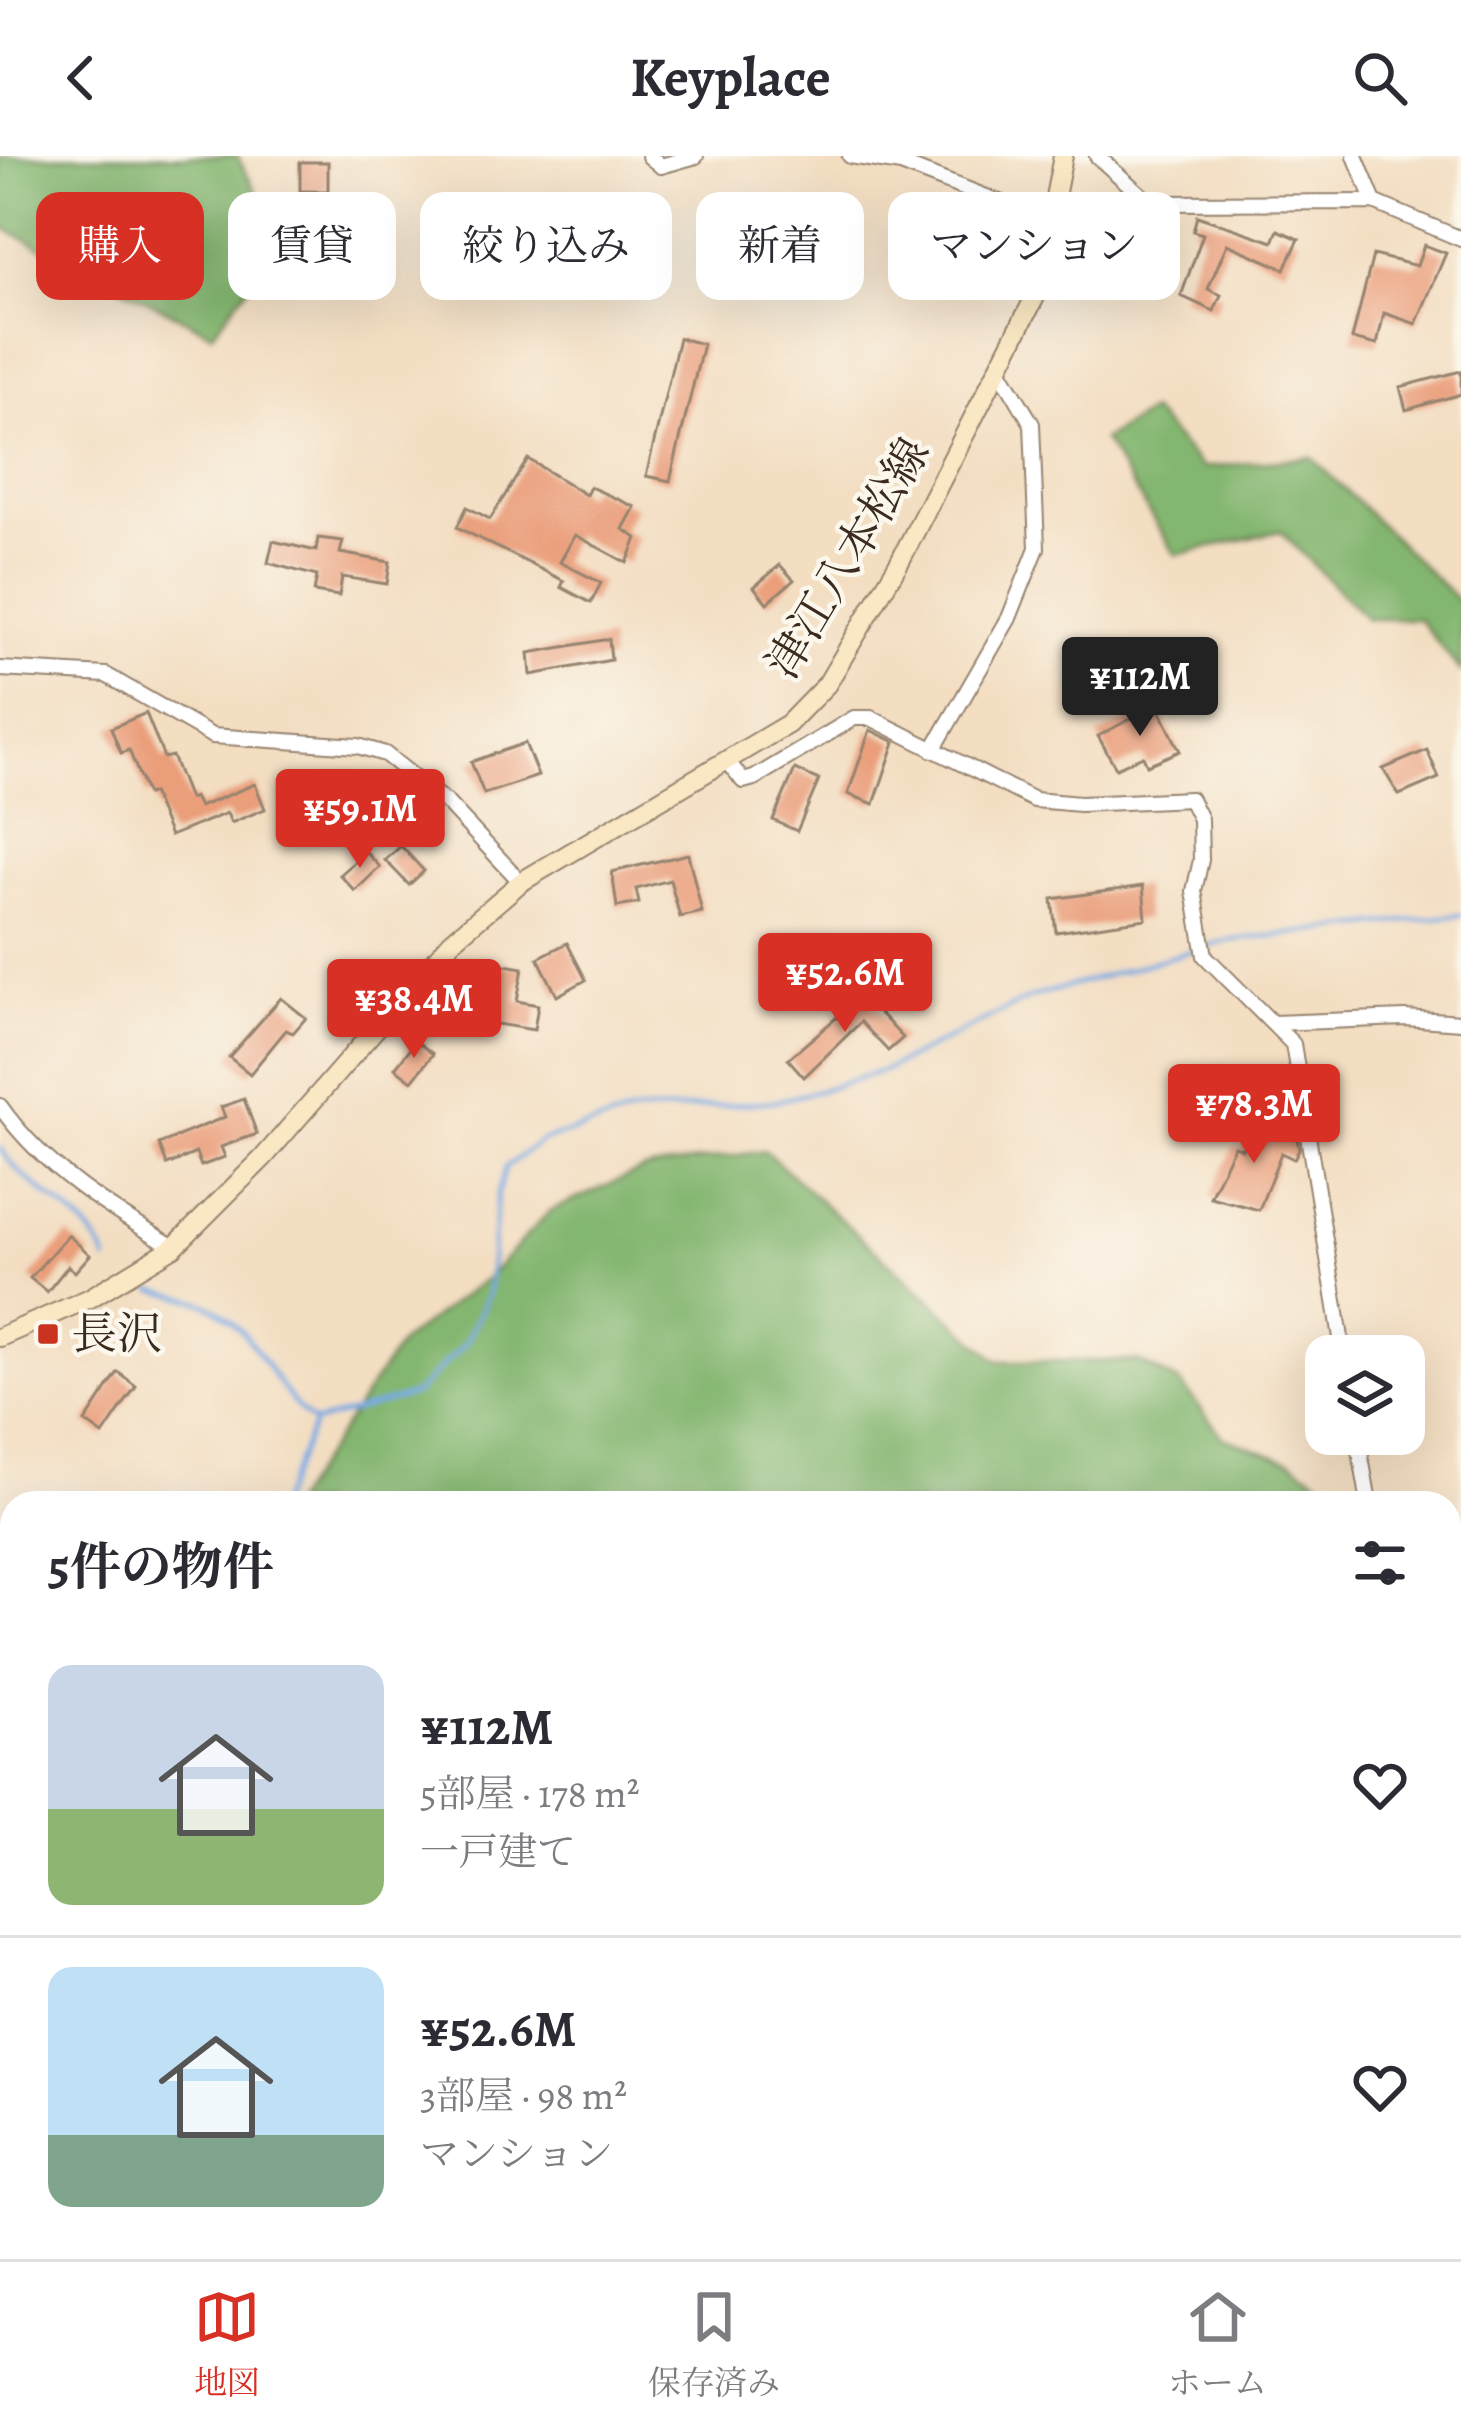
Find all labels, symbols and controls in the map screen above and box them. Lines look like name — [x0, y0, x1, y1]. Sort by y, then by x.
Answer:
text: Keyplace — [630, 41, 831, 115]
icon: back — [48, 45, 114, 111]
icon: search — [1347, 45, 1413, 111]
chip: 購入 — [36, 192, 204, 300]
chip: 賃貸 — [228, 192, 396, 300]
chip: 絞り込み — [420, 192, 672, 300]
chip: 新着 — [696, 192, 864, 300]
chip: マンション — [888, 192, 1180, 300]
street label: 津江八本松線 — [752, 426, 944, 690]
pin: ¥112M — [1056, 637, 1224, 739]
text: ¥112M — [1089, 649, 1191, 702]
pin: ¥59.1M — [262, 769, 458, 871]
text: ¥59.1M — [303, 781, 417, 834]
pin: ¥52.6M — [747, 933, 943, 1035]
text: ¥52.6M — [785, 945, 905, 998]
pin: ¥38.4M — [316, 959, 512, 1061]
text: ¥38.4M — [354, 971, 474, 1024]
pin: ¥78.3M — [1156, 1064, 1352, 1166]
text: ¥78.3M — [1195, 1076, 1313, 1129]
place label: 長沢 — [72, 1303, 162, 1365]
marker: 長沢 — [35, 1321, 61, 1347]
map controls — [1305, 1335, 1425, 1455]
button: layers — [1305, 1335, 1425, 1455]
icon: filters — [1347, 1530, 1413, 1596]
text: 5件の物件 — [48, 1532, 274, 1602]
text: ¥112M — [420, 1692, 553, 1762]
icon: home — [144, 1713, 288, 1857]
icon: heart — [1347, 1752, 1413, 1818]
text: 5部屋 · 178 m² — [420, 1767, 640, 1820]
text: 一戸建て — [420, 1825, 576, 1878]
text: ¥52.6M — [420, 1994, 576, 2064]
icon: home — [144, 2015, 288, 2159]
icon: heart — [1347, 2054, 1413, 2120]
text: 3部屋 · 98 m² — [420, 2069, 627, 2122]
text: マンション — [420, 2127, 613, 2180]
tab: 地図 — [194, 2284, 260, 2405]
tab: 保存済み — [648, 2284, 780, 2405]
tab: ホーム — [1168, 2284, 1267, 2405]

